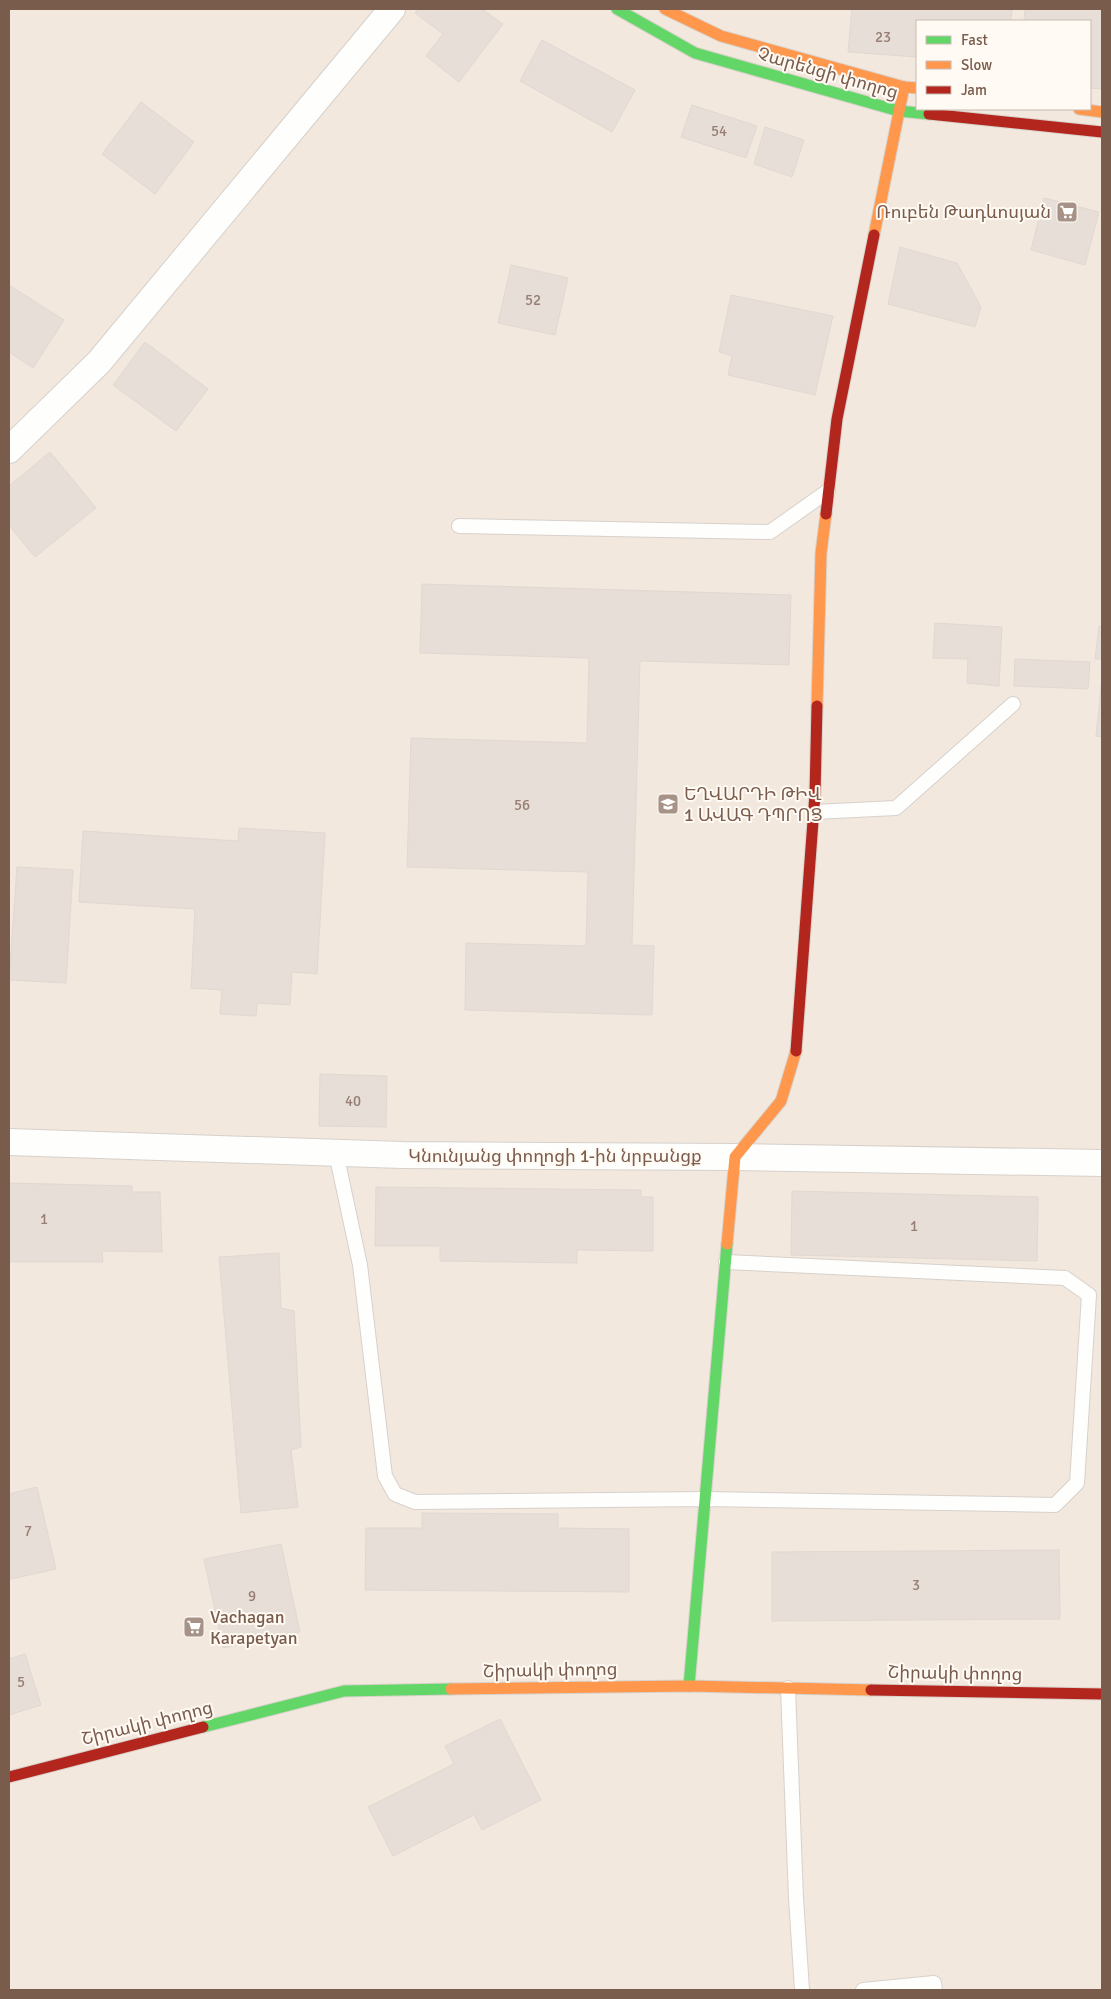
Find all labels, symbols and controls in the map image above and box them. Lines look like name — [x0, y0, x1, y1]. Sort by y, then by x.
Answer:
legend — [916, 20, 1091, 110]
house number: 23 — [875, 28, 891, 46]
text: Fast — [961, 31, 988, 49]
street label: Չարենցի փողոց — [755, 42, 901, 104]
text: Slow — [961, 56, 992, 74]
text: Jam — [961, 81, 987, 99]
house number: 54 — [711, 122, 727, 140]
supermarket icon: Ռուբեն Թադևոսյան — [1055, 200, 1079, 224]
place label: Ռուբեն Թադևոսյան — [876, 201, 1051, 223]
house number: 52 — [525, 291, 541, 309]
place label: ԵՂՎԱՐԴԻ ԹԻՎ 1 ԱՎԱԳ ԴՊՐՈՑ — [684, 783, 823, 826]
school or university icon: ԵՂՎԱՐԴԻ ԹԻՎ 1 ԱՎԱԳ ԴՊՐՈՑ — [656, 792, 680, 816]
house number: 56 — [514, 796, 530, 814]
house number: 40 — [345, 1092, 361, 1110]
street label: Կնունյանց փողոցի 1-ին նրբանցք — [408, 1145, 702, 1167]
house number: 1 — [40, 1210, 48, 1228]
house number: 1 — [910, 1217, 918, 1235]
house number: 7 — [24, 1522, 32, 1540]
house number: 3 — [912, 1576, 920, 1594]
house number: 9 — [248, 1587, 256, 1605]
place label: Vachagan Karapetyan — [210, 1606, 298, 1649]
supermarket icon: Vachagan Karapetyan — [182, 1615, 206, 1639]
street label: Շիրակի փողոց — [482, 1658, 618, 1682]
street label: Շիրակի փողոց — [887, 1661, 1023, 1685]
house number: 5 — [17, 1673, 25, 1691]
street label: Շիրակի փողոց — [79, 1696, 215, 1750]

